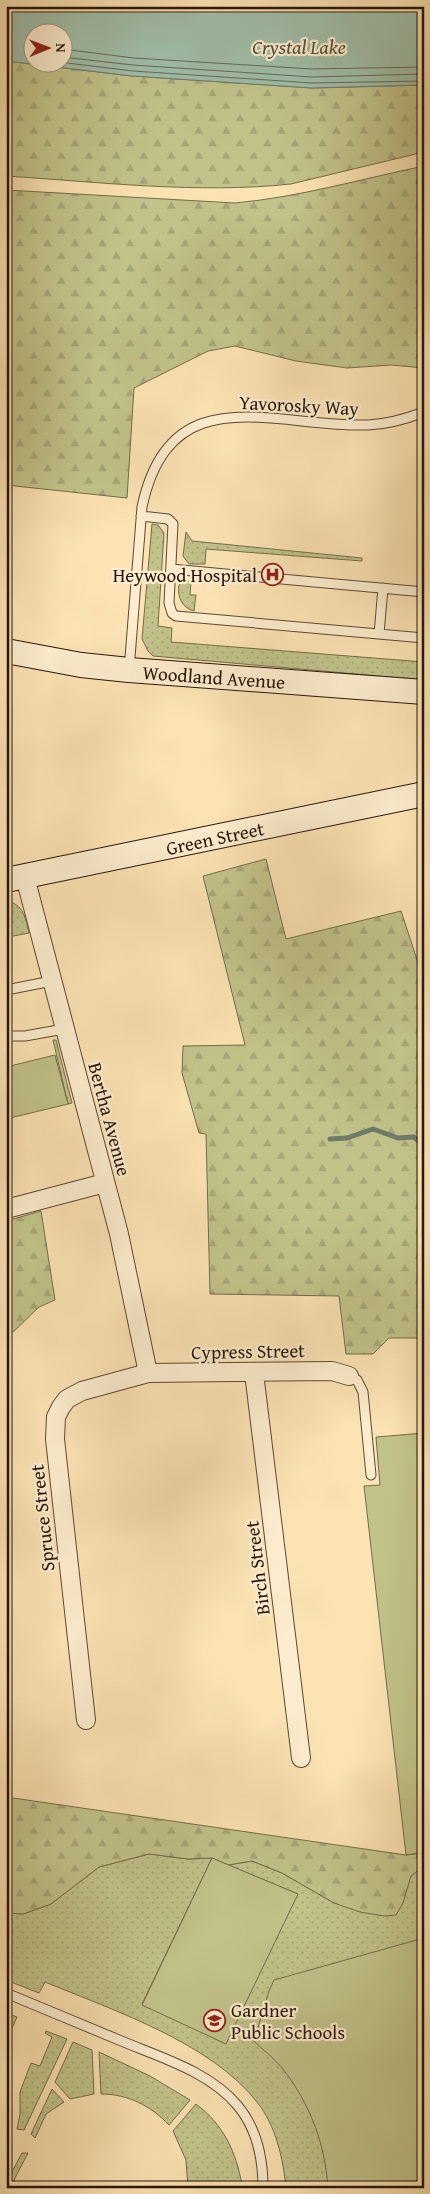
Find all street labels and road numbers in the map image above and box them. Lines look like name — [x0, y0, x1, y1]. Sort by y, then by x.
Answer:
street label: Yavorosky Way — [239, 388, 360, 422]
street label: Woodland Avenue — [142, 658, 286, 696]
street label: Green Street — [163, 814, 267, 862]
street label: Bertha Avenue — [81, 1059, 139, 1179]
street label: Cypress Street — [191, 1336, 305, 1366]
street label: Spruce Street — [22, 1463, 62, 1573]
street label: Birch Street — [237, 1519, 277, 1617]

